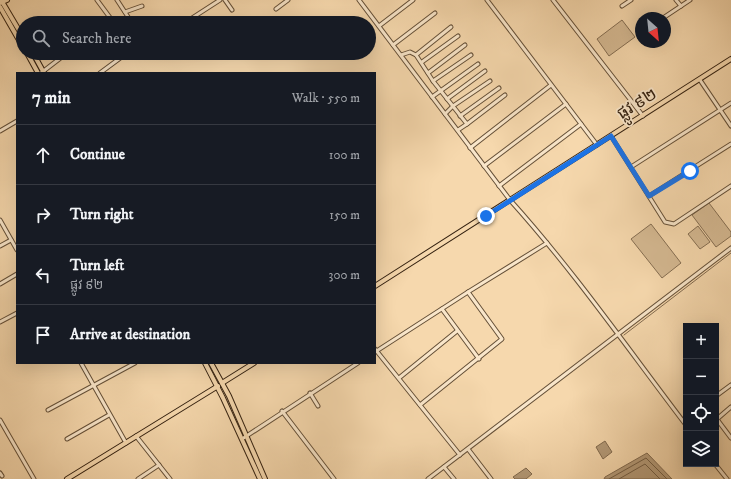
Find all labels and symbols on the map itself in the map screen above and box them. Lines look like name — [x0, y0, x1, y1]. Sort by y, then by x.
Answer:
north arrow — [635, 12, 671, 48]
street label: ផ្លូវ ៩២ — [613, 83, 663, 127]
route start — [681, 162, 699, 180]
route end — [477, 207, 495, 225]

